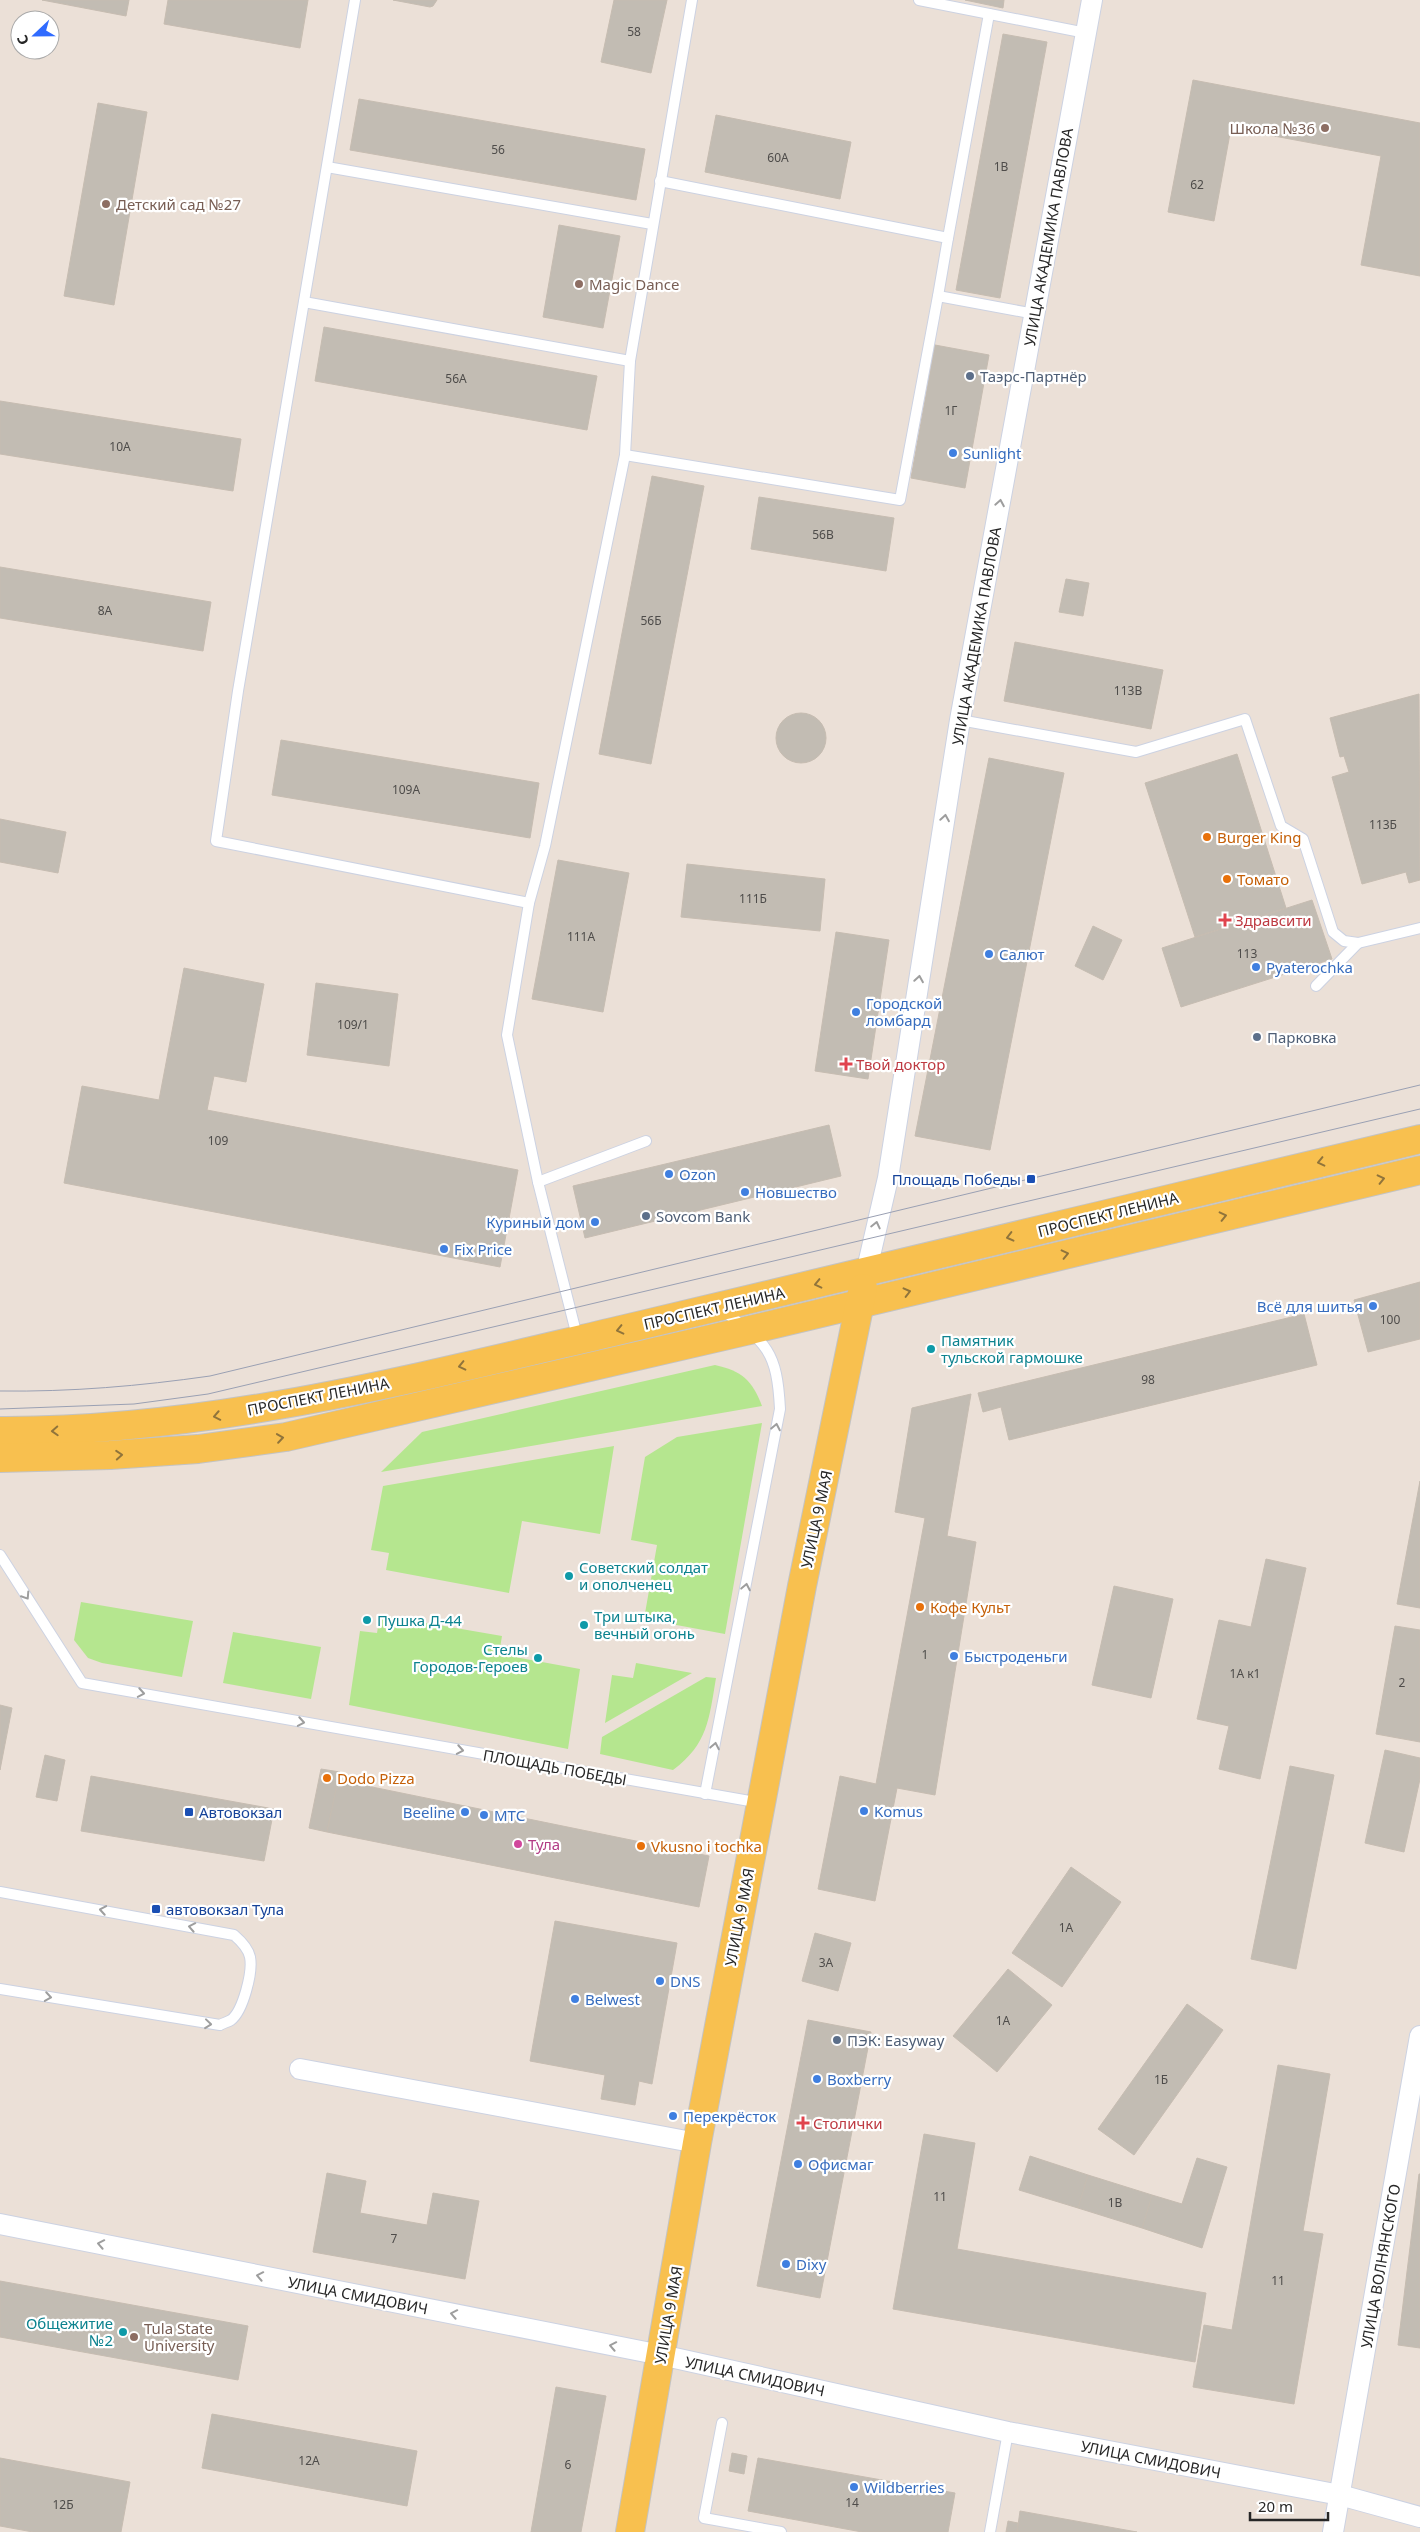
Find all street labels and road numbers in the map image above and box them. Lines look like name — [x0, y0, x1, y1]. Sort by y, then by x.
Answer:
street label: УЛИЦА АКАДЕМИКА ПАВЛОВА — [1019, 126, 1077, 348]
street label: УЛИЦА АКАДЕМИКА ПАВЛОВА — [947, 525, 1005, 747]
street label: ПРОСПЕКТ ЛЕНИНА — [1036, 1187, 1181, 1241]
street label: ПРОСПЕКТ ЛЕНИНА — [642, 1282, 787, 1334]
street label: ПРОСПЕКТ ЛЕНИНА — [245, 1372, 391, 1420]
street label: УЛИЦА 9 МАЯ — [796, 1468, 836, 1570]
street label: ПЛОЩАДЬ ПОБЕДЫ — [482, 1745, 628, 1789]
street label: УЛИЦА 9 МАЯ — [720, 1866, 758, 1968]
street label: УЛИЦА ВОЛНЯНСКОГО — [1356, 2182, 1404, 2350]
street label: УЛИЦА 9 МАЯ — [650, 2264, 686, 2366]
street label: УЛИЦА СМИДОВИЧ — [286, 2272, 430, 2318]
street label: УЛИЦА СМИДОВИЧ — [683, 2351, 827, 2401]
street label: УЛИЦА СМИДОВИЧ — [1079, 2436, 1223, 2482]

